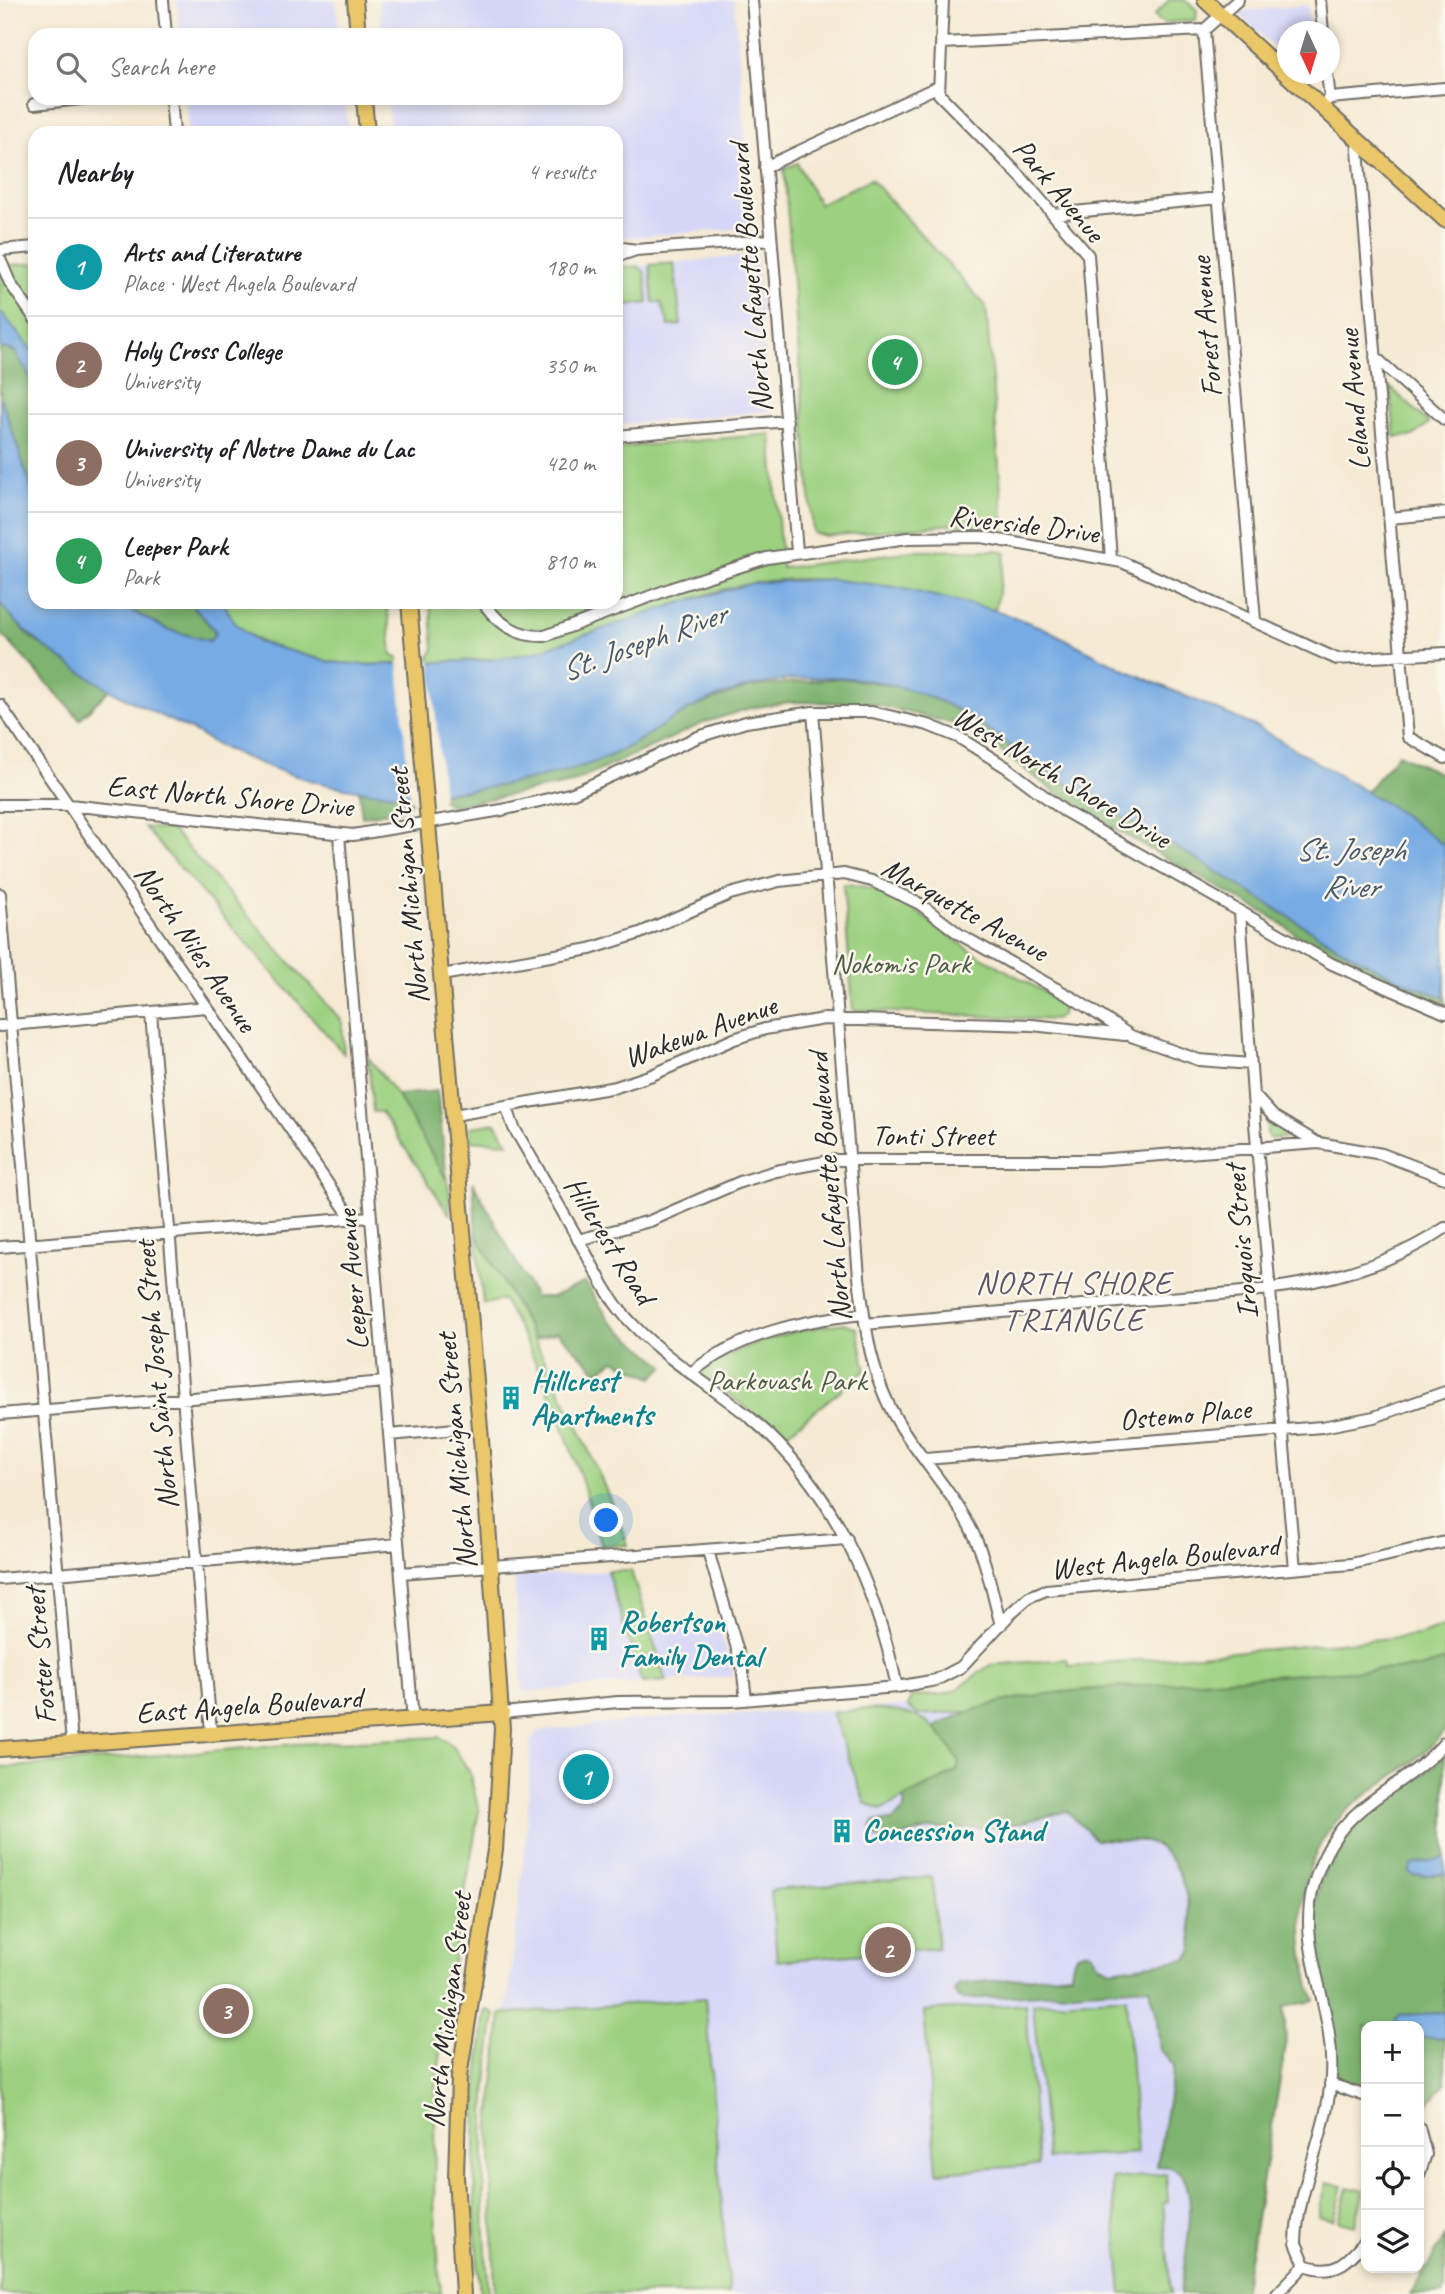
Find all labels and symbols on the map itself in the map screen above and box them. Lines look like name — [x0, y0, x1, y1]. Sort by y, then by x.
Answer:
north arrow — [1277, 21, 1340, 84]
street label: Park Avenue — [1005, 130, 1115, 251]
street label: North Lafayette Boulevard — [719, 138, 781, 414]
street label: Forest Avenue — [1181, 253, 1231, 399]
street label: Leland Avenue — [1329, 326, 1379, 472]
pin: 4 — [872, 336, 918, 388]
street label: Riverside Drive — [947, 496, 1103, 552]
water label: St. Joseph River — [555, 592, 735, 691]
street label: West North Shore Drive — [946, 697, 1180, 858]
street label: North Michigan Street — [378, 763, 437, 1005]
street label: East North Shore Drive — [106, 766, 357, 826]
water label: St. Joseph River — [1295, 829, 1407, 907]
street label: Marquette Avenue — [875, 848, 1056, 971]
street label: North Niles Avenue — [126, 857, 267, 1041]
park label: Nokomis Park — [831, 944, 973, 982]
street label: Wakewa Avenue — [619, 985, 784, 1076]
street label: North Lafayette Boulevard — [798, 1047, 860, 1323]
street label: Tonti Street — [872, 1116, 997, 1154]
street label: Iroquois Street — [1215, 1159, 1267, 1321]
street label: Hillcrest Road — [556, 1169, 666, 1314]
street label: Leeper Avenue — [327, 1206, 377, 1352]
street label: North Saint Joseph Street — [125, 1236, 187, 1511]
district label: NORTH SHORE TRIANGLE — [975, 1262, 1175, 1340]
street label: North Michigan Street — [426, 1328, 485, 1570]
park label: Parkovash Park — [707, 1361, 869, 1399]
place label: Hillcrest Apartments — [531, 1362, 657, 1434]
building icon: Hillcrest Apartments — [497, 1384, 525, 1412]
street label: Ostemo Place — [1118, 1389, 1254, 1439]
your location — [589, 1503, 623, 1537]
street label: West Angela Boulevard — [1049, 1526, 1285, 1588]
street label: Foster Street — [15, 1582, 65, 1726]
place label: Robertson Family Dental — [619, 1603, 767, 1675]
building icon: Robertson Family Dental — [585, 1625, 613, 1653]
street label: East Angela Boulevard — [135, 1678, 368, 1732]
pin: 1 — [563, 1751, 609, 1803]
place label: Concession Stand — [862, 1812, 1048, 1850]
building icon: Concession Stand — [828, 1817, 856, 1845]
street label: North Michigan Street — [414, 1887, 481, 2130]
pin: 2 — [865, 1924, 911, 1976]
pin: 3 — [203, 1985, 249, 2037]

